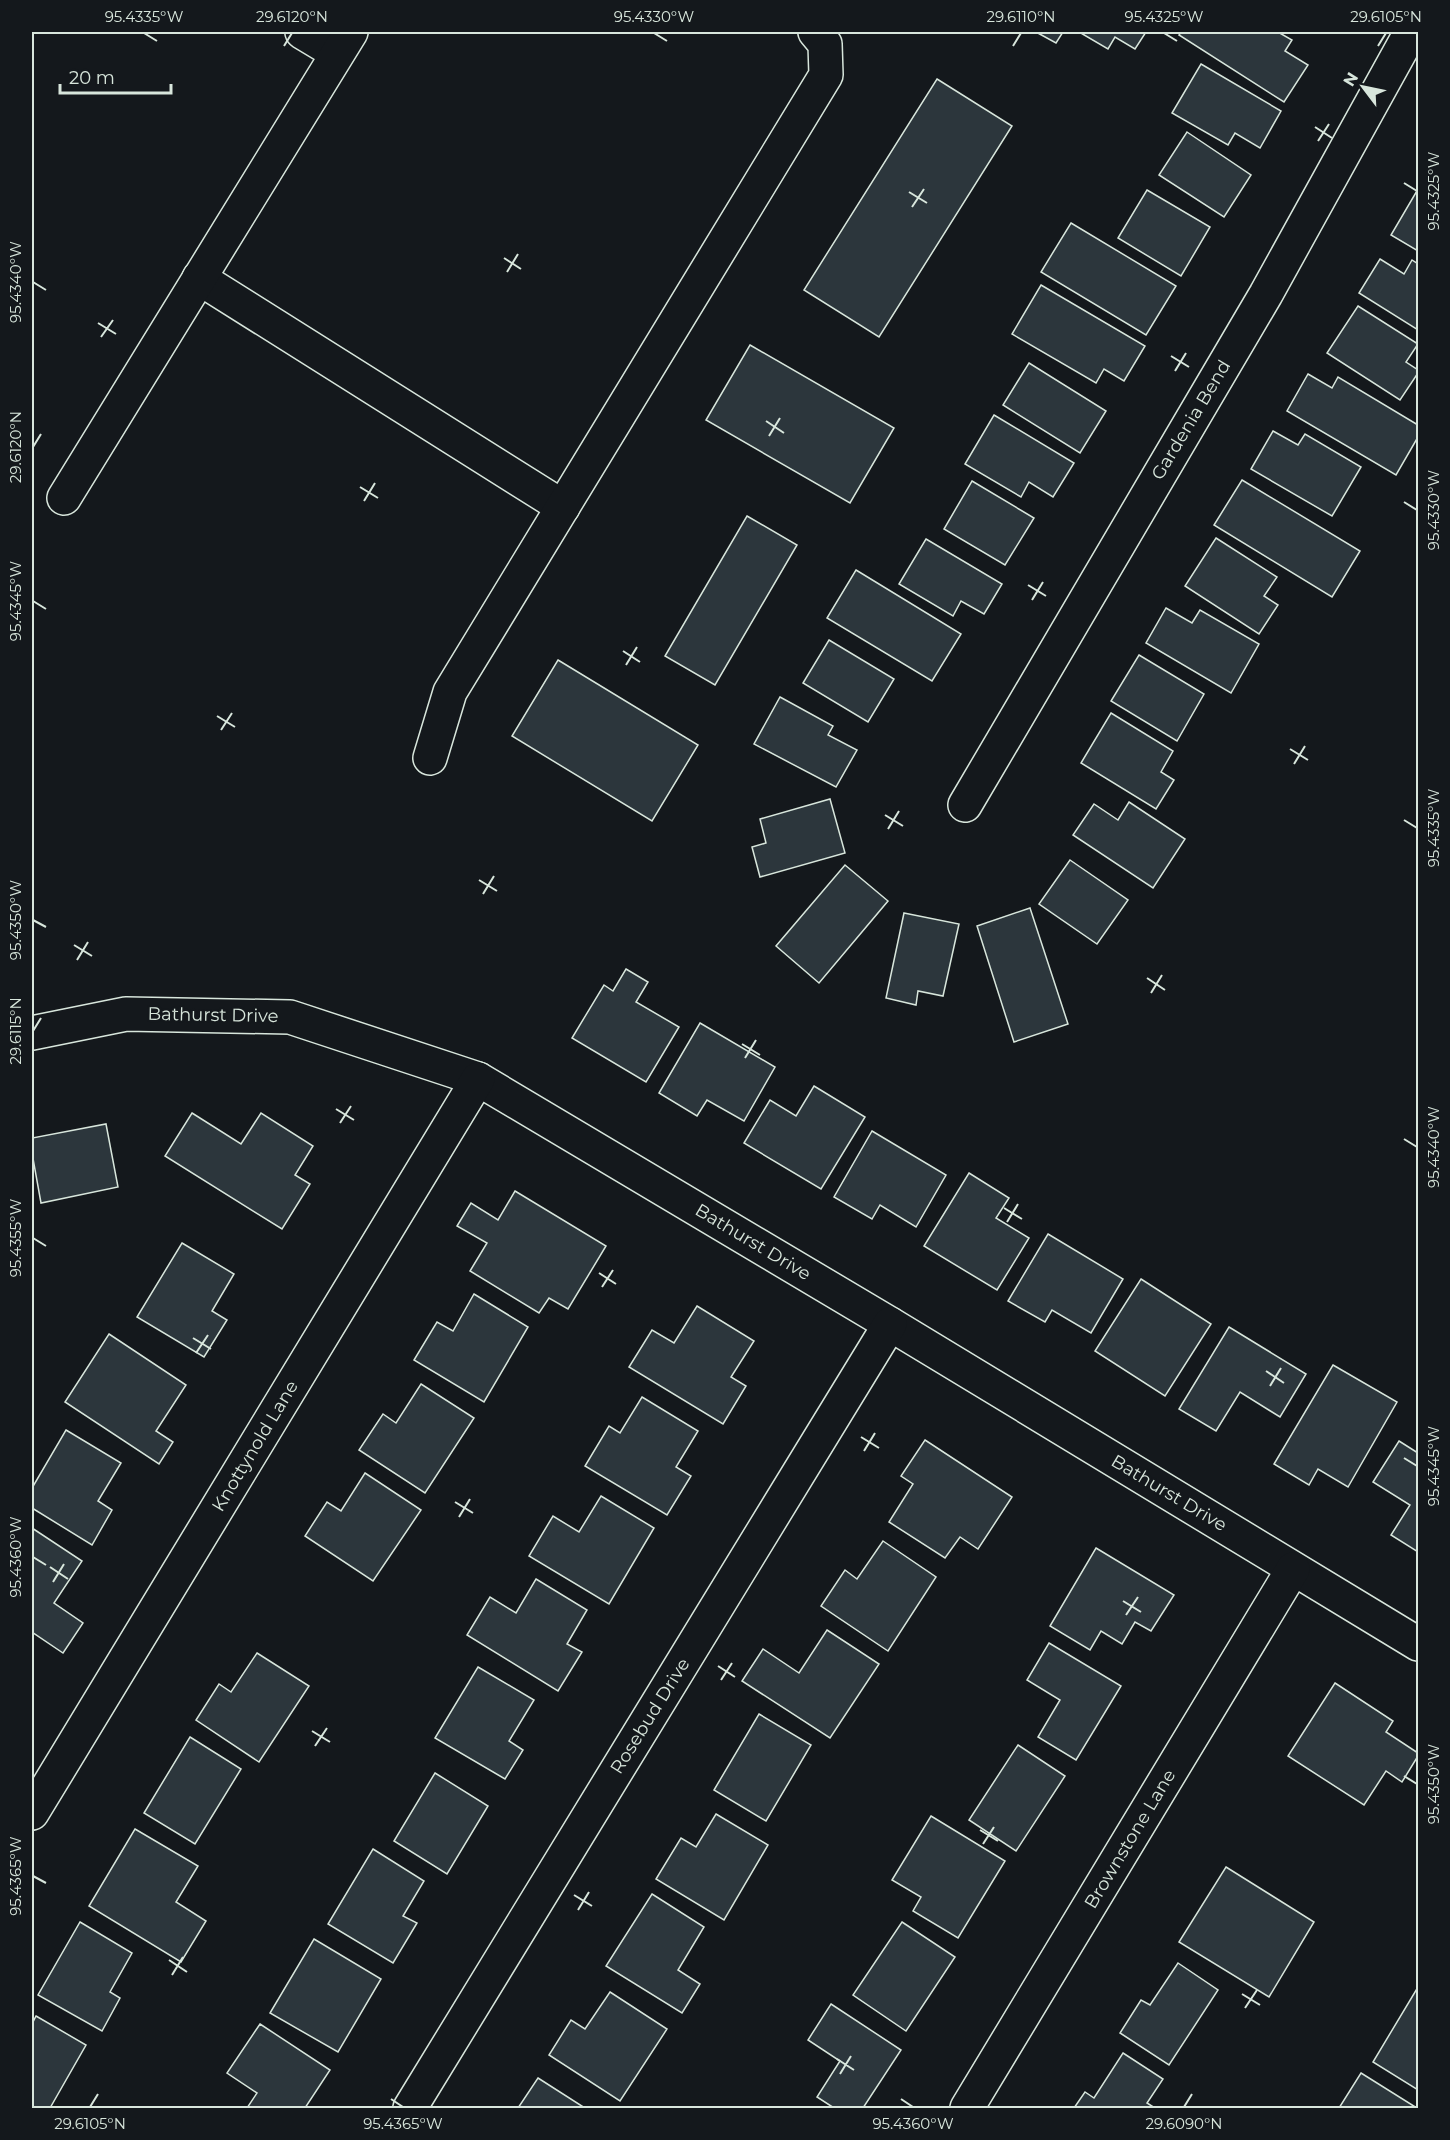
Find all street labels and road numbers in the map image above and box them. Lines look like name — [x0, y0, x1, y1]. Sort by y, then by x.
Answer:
street label: Gardenia Bend — [1147, 356, 1235, 484]
street label: Bathurst Drive — [147, 1003, 279, 1027]
street label: Bathurst Drive — [691, 1199, 815, 1285]
street label: Knottynold Lane — [207, 1376, 303, 1516]
street label: Bathurst Drive — [1107, 1450, 1231, 1536]
street label: Rosebud Drive — [606, 1654, 694, 1778]
street label: Brownstone Lane — [1080, 1765, 1180, 1913]

